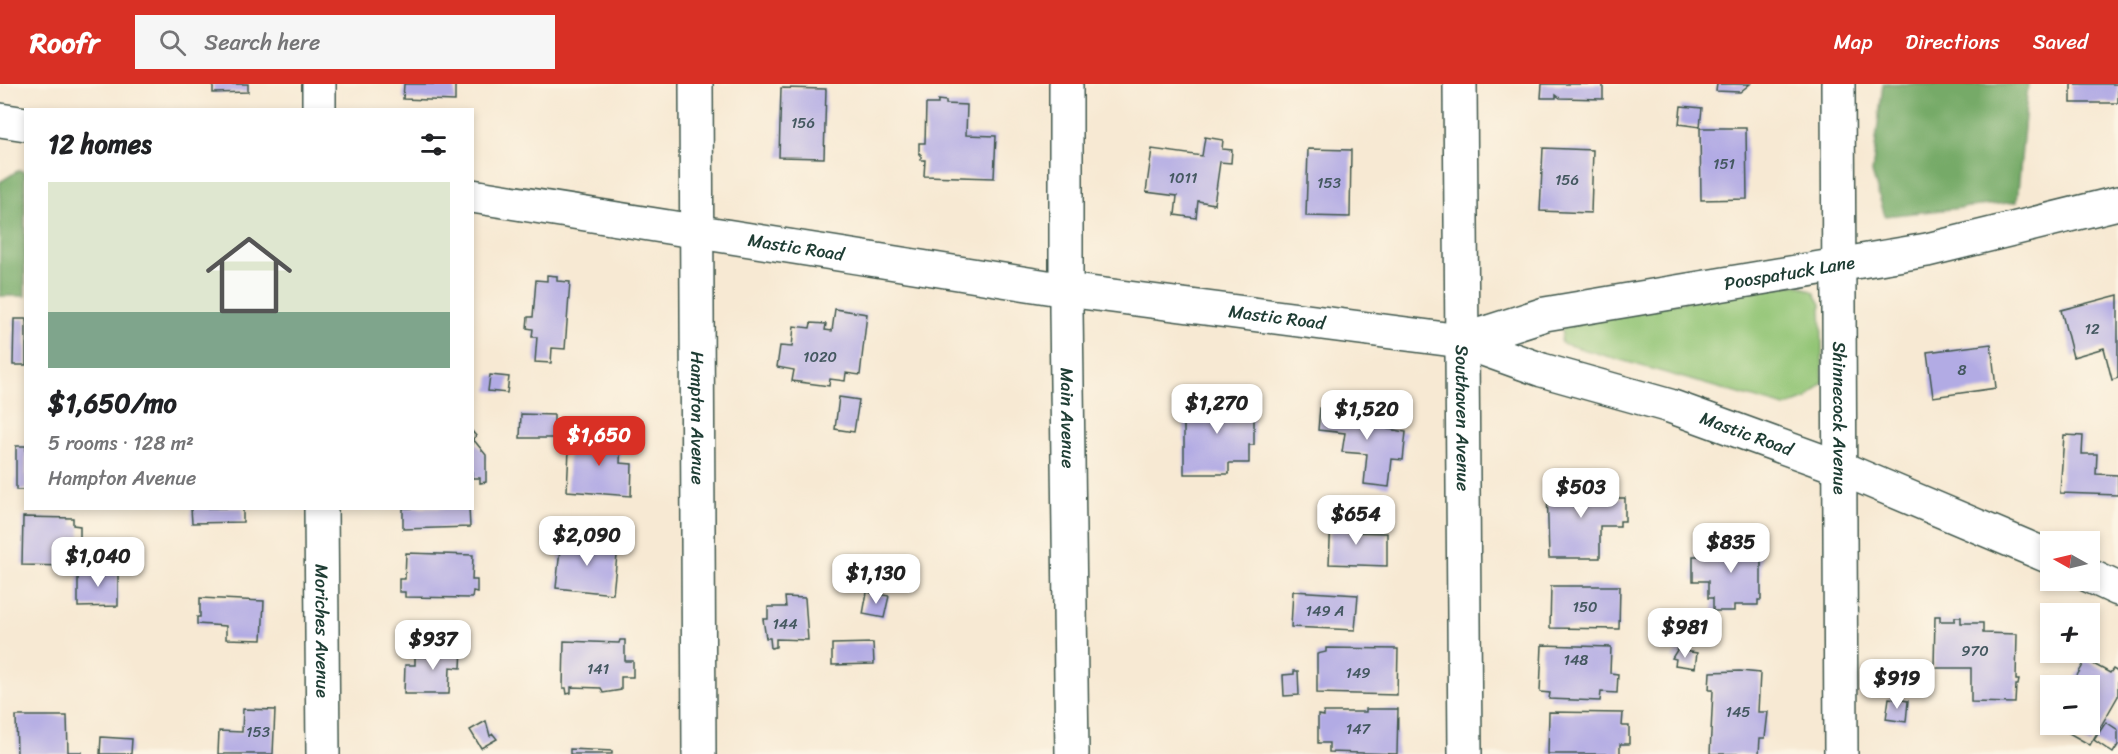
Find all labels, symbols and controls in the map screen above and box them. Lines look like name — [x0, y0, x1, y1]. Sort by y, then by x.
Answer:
search box — [135, 15, 555, 69]
text: Roofr — [30, 18, 99, 67]
text: Search here — [204, 23, 320, 62]
text: Map — [1834, 23, 1872, 61]
text: Directions — [1905, 23, 2000, 61]
text: Saved — [2033, 23, 2088, 61]
icon: search — [156, 26, 189, 59]
house number: 156 — [791, 110, 815, 136]
text: 12 homes — [48, 121, 152, 167]
icon: filters — [417, 128, 450, 161]
house number: 151 — [1713, 151, 1735, 177]
house number: 1011 — [1169, 165, 1197, 191]
house number: 156 — [1555, 167, 1579, 193]
house number: 153 — [1317, 170, 1341, 196]
icon: home — [195, 221, 303, 329]
street label: Mastic Road — [746, 224, 848, 271]
street label: Poospatuck Lane — [1722, 246, 1857, 300]
street label: Mastic Road — [1227, 295, 1328, 339]
house number: 12 — [2084, 316, 2100, 342]
street label: Shinnecock Avenue — [1823, 341, 1856, 495]
house number: 1020 — [803, 344, 837, 370]
street label: Southaven Avenue — [1446, 345, 1479, 491]
street label: Hampton Avenue — [681, 351, 714, 485]
house number: 8 — [1957, 357, 1967, 383]
street label: Main Avenue — [1051, 367, 1084, 469]
text: $1,650/mo — [48, 380, 177, 426]
pin: $1,270 — [1168, 384, 1266, 435]
text: $1,270 — [1185, 386, 1249, 421]
pin: $1,520 — [1318, 390, 1416, 441]
text: $1,520 — [1335, 392, 1399, 427]
street label: Mastic Road — [1695, 402, 1799, 466]
pin: $1,650 — [550, 416, 648, 467]
text: $1,650 — [567, 418, 631, 453]
text: 5 rooms · 128 m² — [48, 426, 194, 461]
text: Hampton Avenue — [48, 461, 196, 496]
pin: $503 — [1545, 468, 1617, 519]
text: $503 — [1556, 470, 1606, 505]
pin: $654 — [1320, 495, 1392, 546]
text: $654 — [1331, 497, 1381, 532]
pin: $2,090 — [538, 516, 636, 567]
text: $2,090 — [553, 518, 621, 553]
pin: $835 — [1695, 523, 1767, 574]
text: $835 — [1707, 525, 1755, 560]
north arrow — [2040, 531, 2100, 591]
map controls — [2040, 531, 2100, 735]
pin: $1,040 — [49, 537, 147, 588]
text: $1,040 — [65, 539, 131, 574]
pin: $1,130 — [827, 554, 925, 605]
text: $1,130 — [846, 556, 906, 591]
street label: Moriches Avenue — [305, 564, 339, 698]
house number: 150 — [1572, 594, 1598, 620]
house number: 149 A — [1306, 598, 1344, 624]
button: + — [2040, 603, 2100, 663]
pin: $981 — [1649, 608, 1721, 659]
text: $981 — [1662, 610, 1708, 645]
house number: 144 — [772, 611, 798, 637]
pin: $937 — [397, 620, 469, 671]
text: $937 — [409, 622, 457, 657]
house number: 970 — [1961, 638, 1989, 664]
house number: 148 — [1564, 647, 1588, 673]
house number: 141 — [587, 656, 609, 682]
pin: $919 — [1861, 659, 1933, 710]
house number: 149 — [1345, 660, 1371, 686]
text: $919 — [1874, 661, 1920, 696]
button: − — [2040, 675, 2100, 735]
house number: 145 — [1726, 699, 1750, 725]
house number: 147 — [1346, 716, 1372, 742]
house number: 153 — [246, 719, 270, 745]

